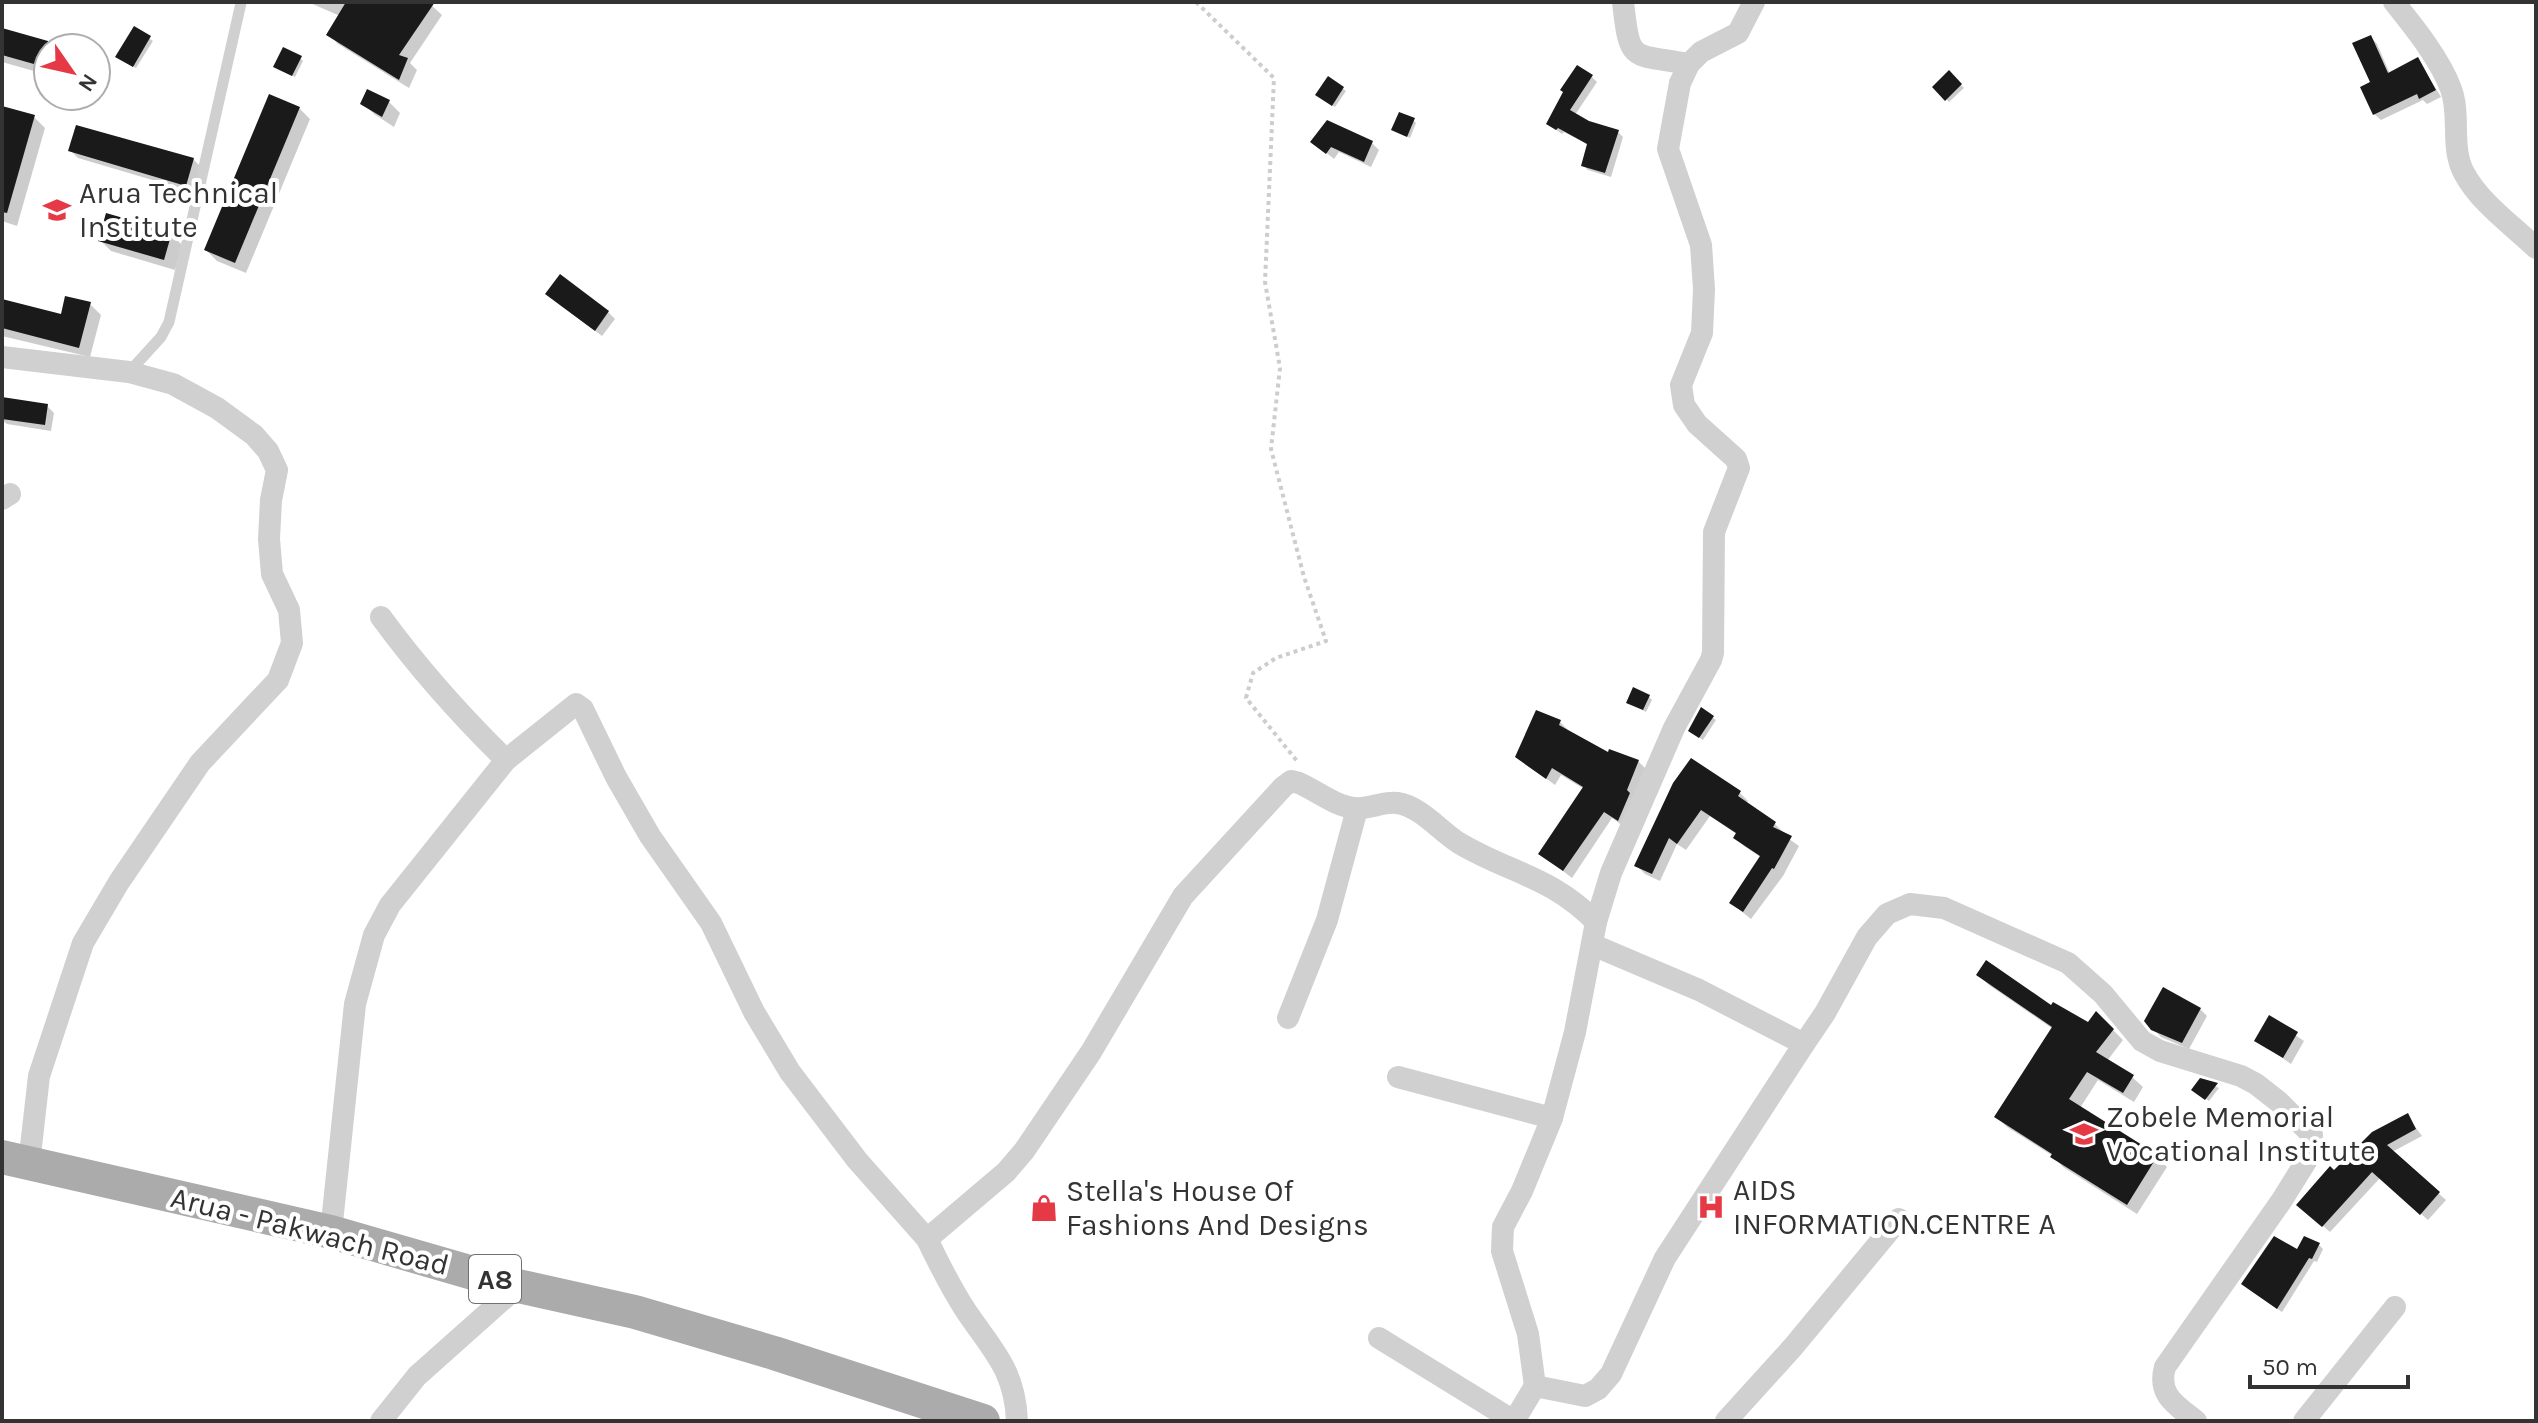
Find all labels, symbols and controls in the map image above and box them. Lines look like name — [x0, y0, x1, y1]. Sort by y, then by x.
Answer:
north arrow — [32, 32, 112, 112]
text: N — [73, 69, 103, 96]
place label: Arua Technical Institute — [79, 175, 278, 245]
school or university icon: Arua Technical Institute — [42, 195, 72, 225]
place label: Zobele Memorial Vocational Institute — [2106, 1099, 2376, 1169]
school or university icon: Zobele Memorial Vocational Institute — [2069, 1119, 2099, 1149]
place label: AIDS INFORMATION.CENTRE A — [1733, 1172, 2056, 1242]
place label: Stella's House Of Fashions And Designs — [1066, 1173, 1369, 1243]
street label: Arua - Pakwach Road — [167, 1179, 453, 1283]
hospital icon: AIDS INFORMATION.CENTRE A — [1696, 1192, 1726, 1222]
shop icon: Stella's House Of Fashions And Designs — [1029, 1193, 1059, 1223]
road number: A8 — [469, 1255, 521, 1303]
scale bar — [2250, 1339, 2408, 1389]
text: 50 m — [2262, 1353, 2318, 1381]

